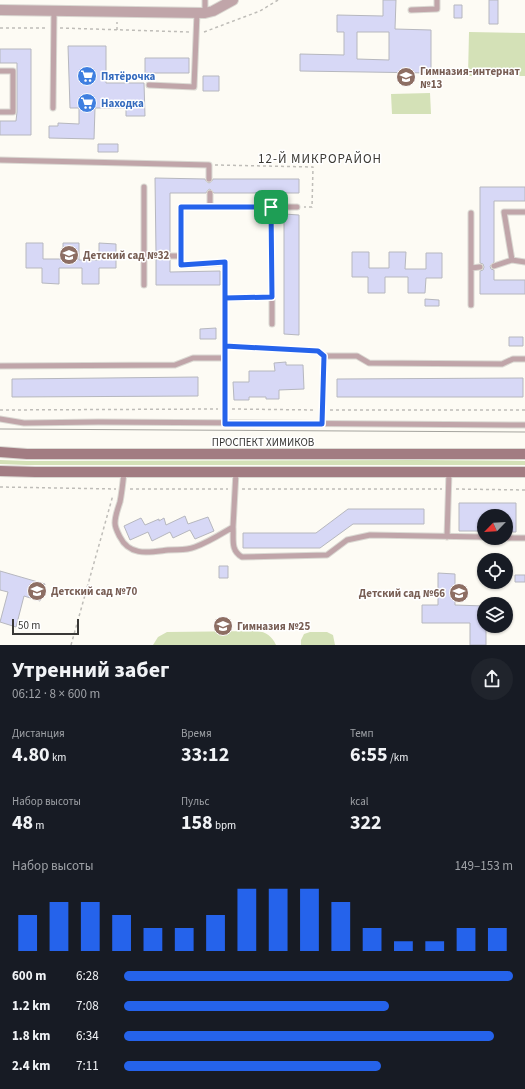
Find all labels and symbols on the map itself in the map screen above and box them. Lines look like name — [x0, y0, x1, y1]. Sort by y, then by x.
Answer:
place label: Гимназия-интернат №13 — [420, 64, 520, 92]
supermarket icon: Пятёрочка — [76, 65, 98, 87]
school or university icon: Гимназия-интернат №13 — [395, 66, 417, 88]
place label: Пятёрочка — [101, 69, 156, 84]
supermarket icon: Находка — [76, 92, 98, 114]
place label: Находка — [101, 96, 144, 111]
district label: 12-Й МИКРОРАЙОН — [258, 150, 382, 168]
pin — [254, 190, 288, 224]
school or university icon: Детский сад №32 — [58, 244, 80, 266]
place label: Детский сад №32 — [83, 248, 169, 263]
street label: ПРОСПЕКТ ХИМИКОВ — [212, 435, 315, 450]
north arrow — [477, 509, 513, 545]
school or university icon: Детский сад №70 — [26, 580, 48, 602]
school or university icon: Детский сад №66 — [448, 582, 470, 604]
place label: Детский сад №70 — [51, 584, 137, 599]
place label: Детский сад №66 — [359, 586, 445, 601]
school or university icon: Гимназия №25 — [212, 615, 234, 637]
scale bar — [12, 617, 79, 636]
place label: Гимназия №25 — [237, 619, 310, 634]

